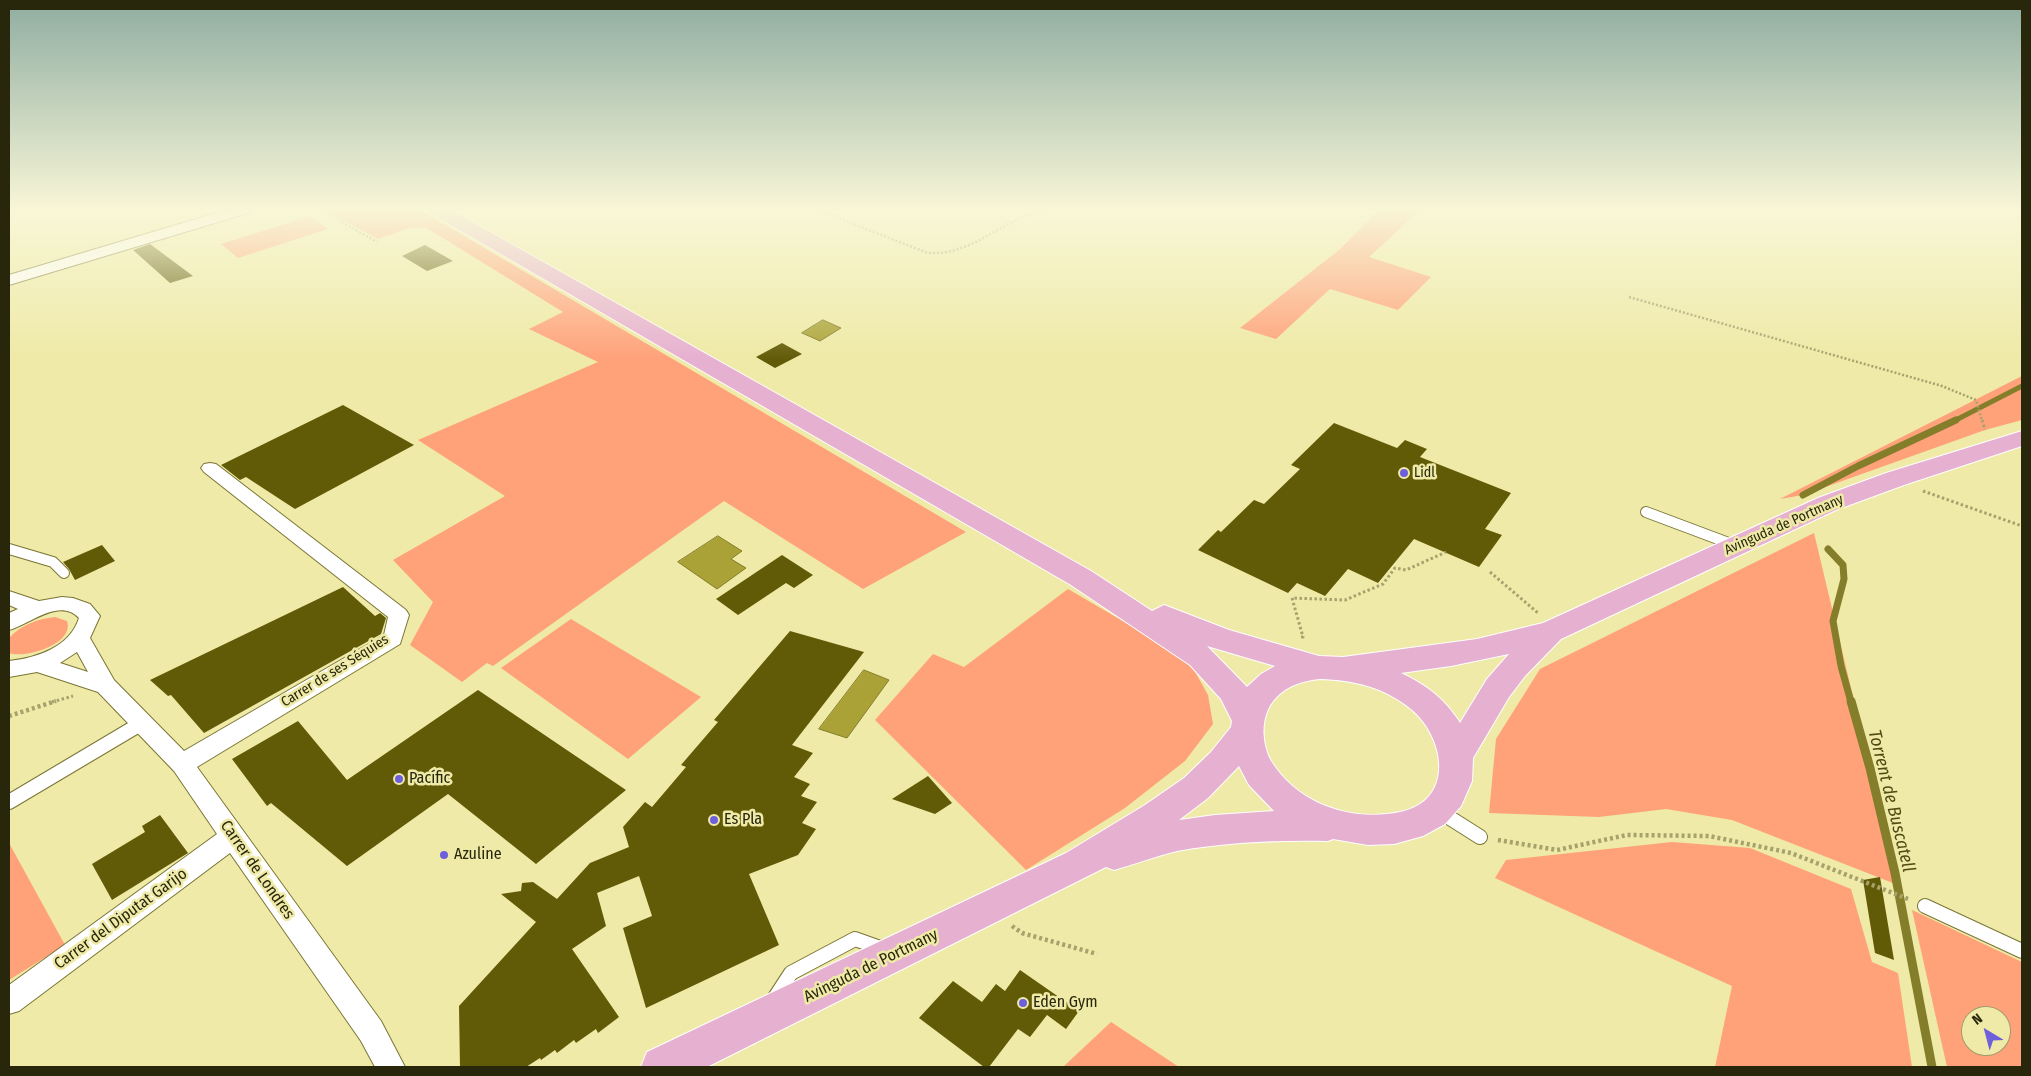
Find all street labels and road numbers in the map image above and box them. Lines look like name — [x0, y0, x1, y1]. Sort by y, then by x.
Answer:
street label: Avinguda de Portmany — [1722, 491, 1846, 559]
street label: Carrer de ses Séquies — [278, 631, 392, 711]
street label: Carrer de Londres — [216, 817, 298, 923]
street label: Carrer del Diputat Garijo — [51, 864, 191, 974]
street label: Avinguda de Portmany — [801, 925, 941, 1007]

